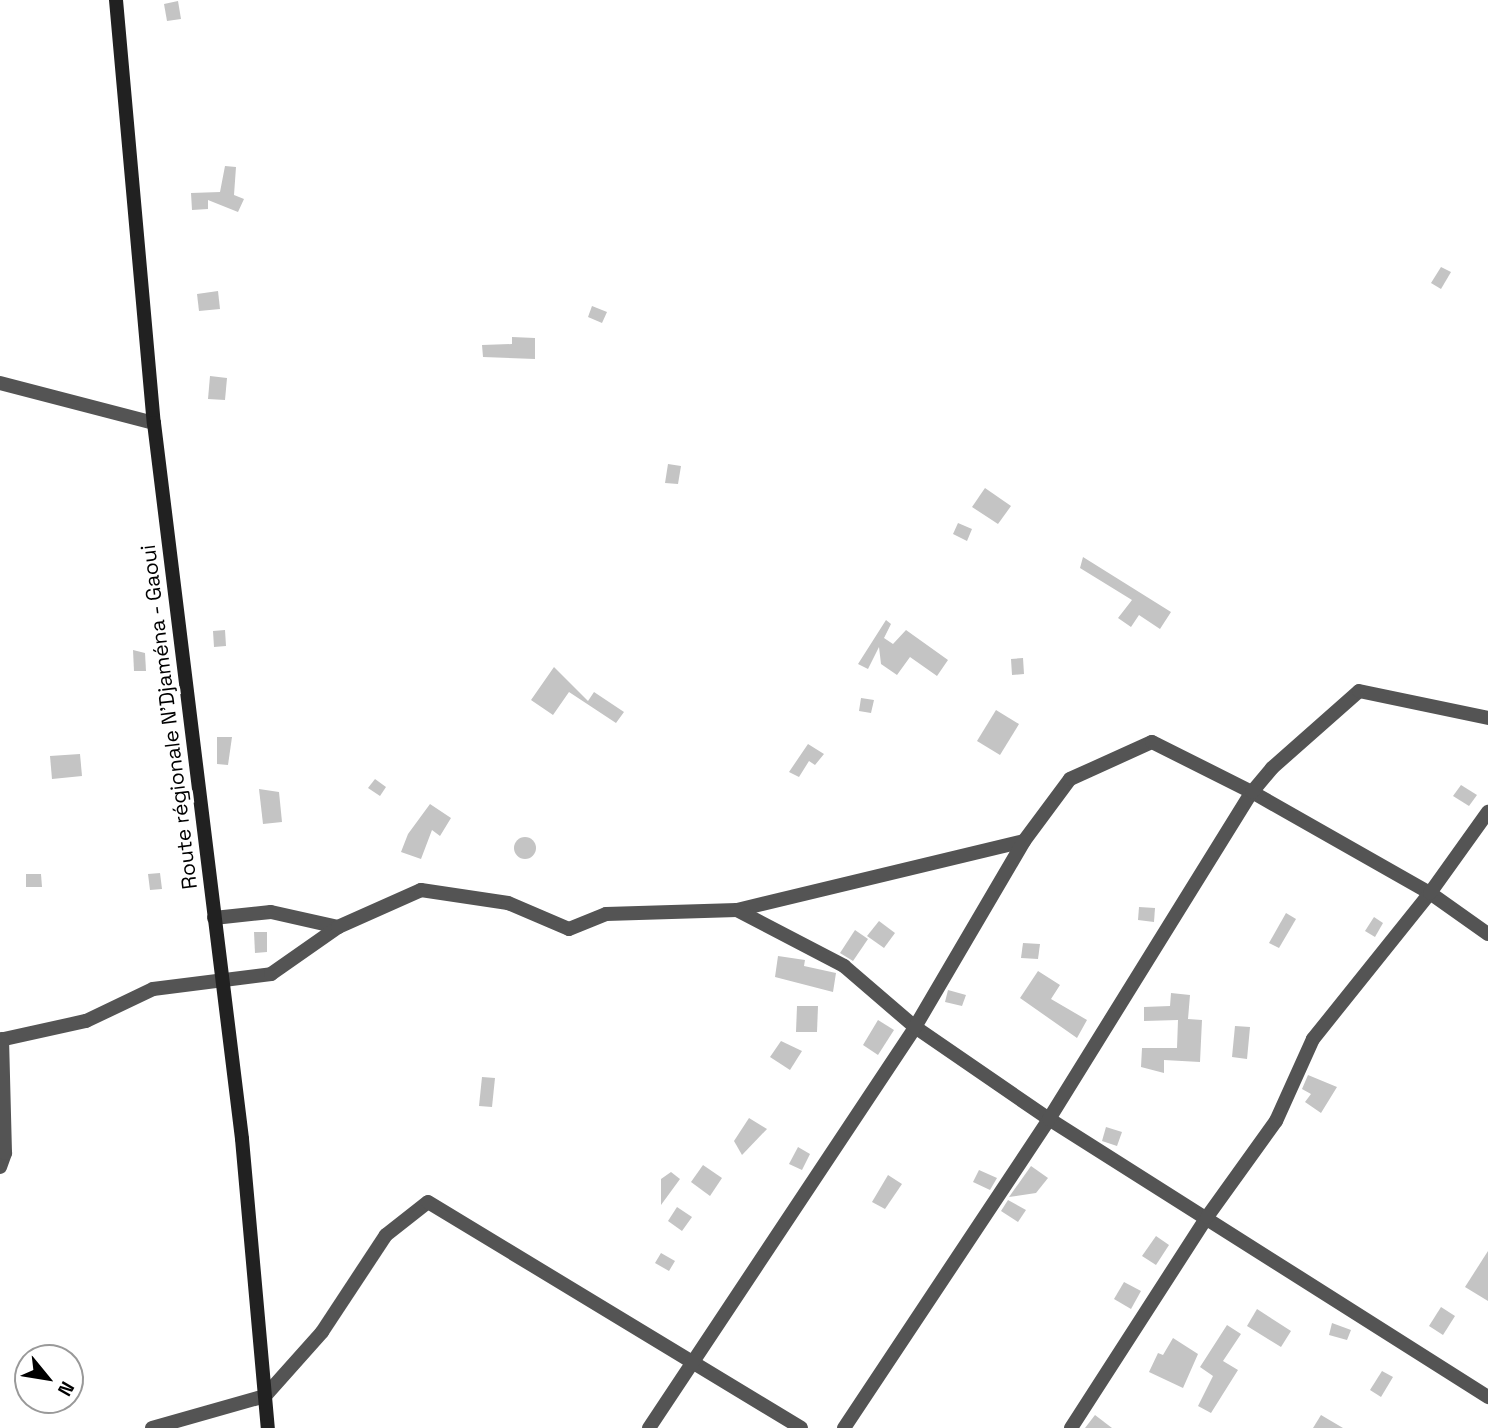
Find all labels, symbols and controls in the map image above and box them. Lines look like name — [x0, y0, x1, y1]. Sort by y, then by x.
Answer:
street label: Route régionale N'Djaména - Gaoui — [135, 543, 203, 891]
north arrow — [14, 1344, 84, 1414]
text: N — [52, 1377, 80, 1401]

